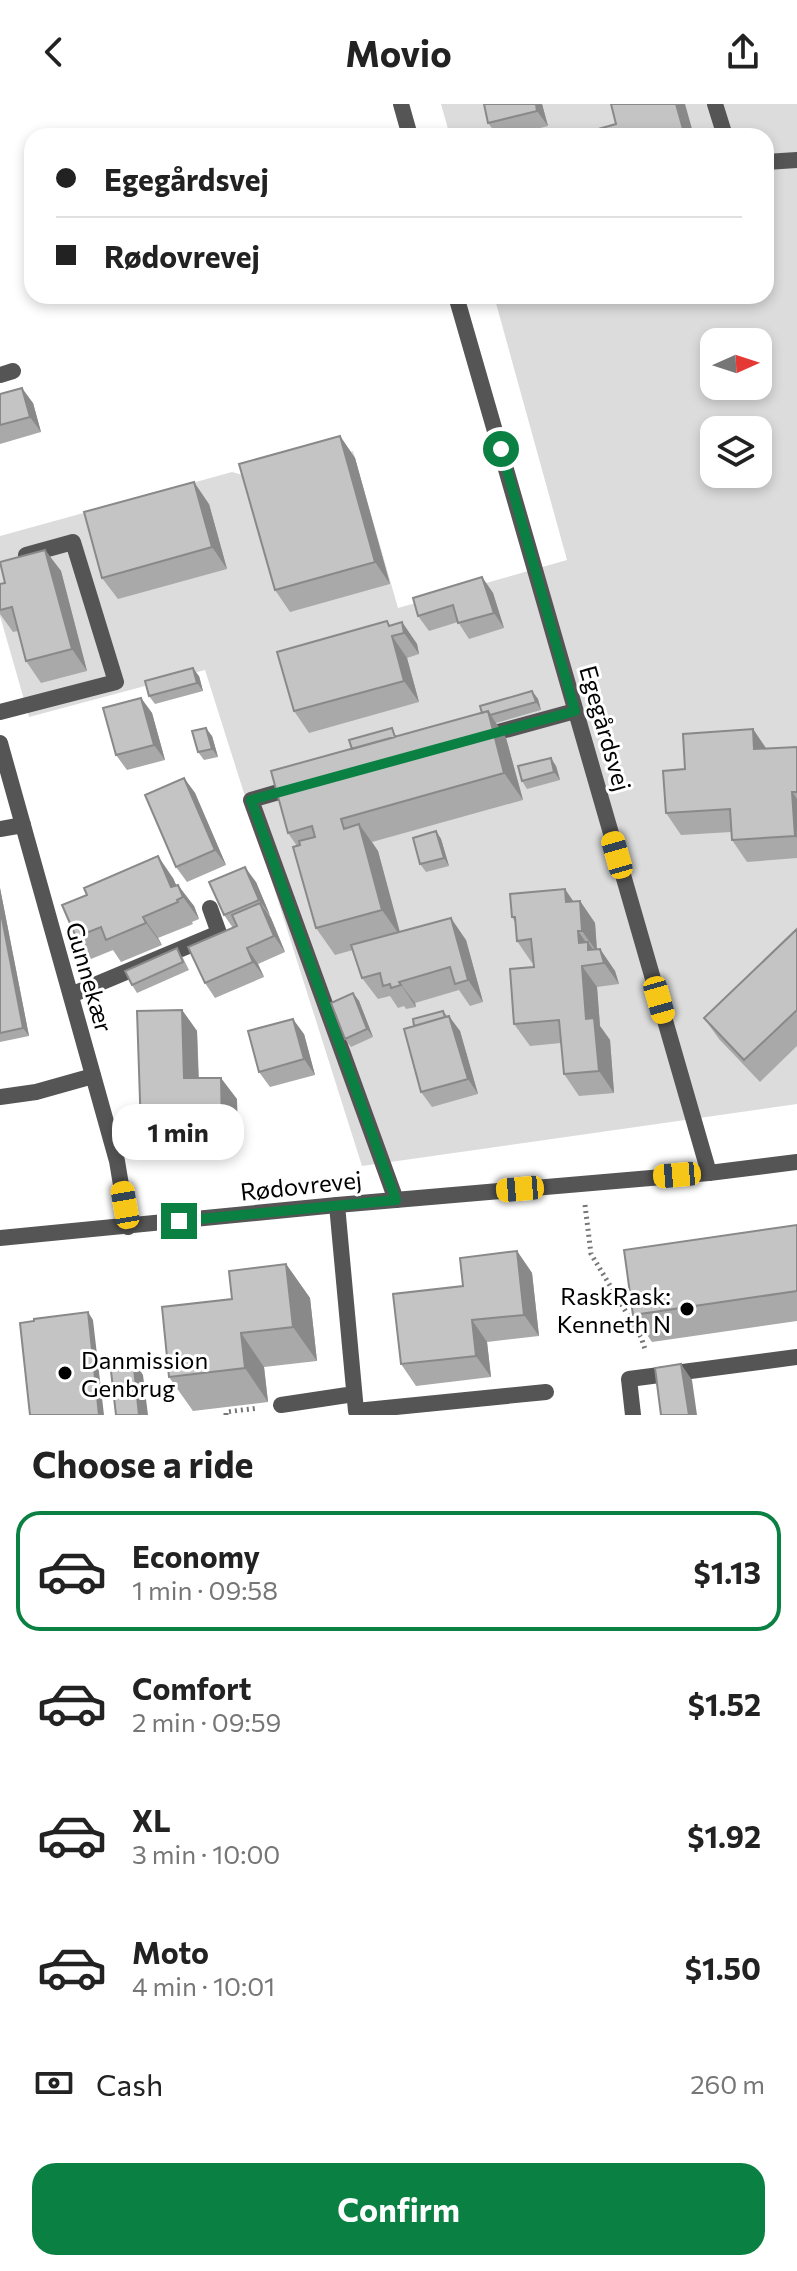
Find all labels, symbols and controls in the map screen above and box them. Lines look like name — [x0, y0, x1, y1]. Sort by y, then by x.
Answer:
icon: back — [32, 30, 76, 74]
text: Movio — [345, 30, 452, 74]
icon: share — [721, 30, 765, 74]
text: Egegårdsvej — [104, 160, 269, 197]
text: Rødovrevej — [104, 237, 260, 274]
north arrow — [700, 328, 772, 400]
map controls — [700, 328, 772, 488]
button: layers — [700, 416, 772, 488]
route start — [483, 431, 519, 467]
street label: Egegårdsvej — [574, 662, 638, 794]
car — [599, 829, 635, 881]
street label: Gunnekær — [60, 919, 120, 1036]
car — [641, 974, 677, 1026]
callout: 1 min — [113, 1105, 245, 1161]
text: 1 min — [147, 1116, 209, 1147]
car — [652, 1161, 702, 1189]
street label: Rødovrevej — [239, 1164, 363, 1206]
car — [495, 1175, 545, 1203]
car — [109, 1179, 141, 1231]
route end — [161, 1203, 197, 1239]
place label: RaskRask: Kenneth N — [557, 1281, 671, 1338]
marker: RaskRask: Kenneth N — [678, 1300, 696, 1318]
place label: Danmission Genbrug — [81, 1345, 208, 1402]
marker: Danmission Genbrug — [56, 1364, 74, 1382]
text: Choose a ride — [32, 1441, 253, 1485]
icon: car — [36, 1535, 108, 1607]
text: Economy — [132, 1537, 260, 1574]
text: $1.13 — [693, 1553, 761, 1590]
text: 1 min · 09:58 — [132, 1574, 278, 1605]
icon: car — [36, 1667, 108, 1739]
text: Comfort — [132, 1669, 251, 1706]
text: $1.52 — [688, 1685, 761, 1722]
text: 2 min · 09:59 — [132, 1706, 281, 1737]
icon: car — [36, 1799, 108, 1871]
text: XL — [132, 1801, 171, 1838]
text: $1.92 — [687, 1817, 761, 1854]
text: 3 min · 10:00 — [132, 1838, 280, 1869]
icon: car — [36, 1931, 108, 2003]
text: Moto — [132, 1933, 209, 1970]
text: $1.50 — [685, 1949, 761, 1986]
text: 4 min · 10:01 — [132, 1970, 275, 2001]
icon: cash — [32, 2061, 76, 2105]
text: Cash — [96, 2065, 163, 2102]
text: 260 m — [690, 2068, 765, 2099]
button: Confirm — [32, 2163, 765, 2255]

